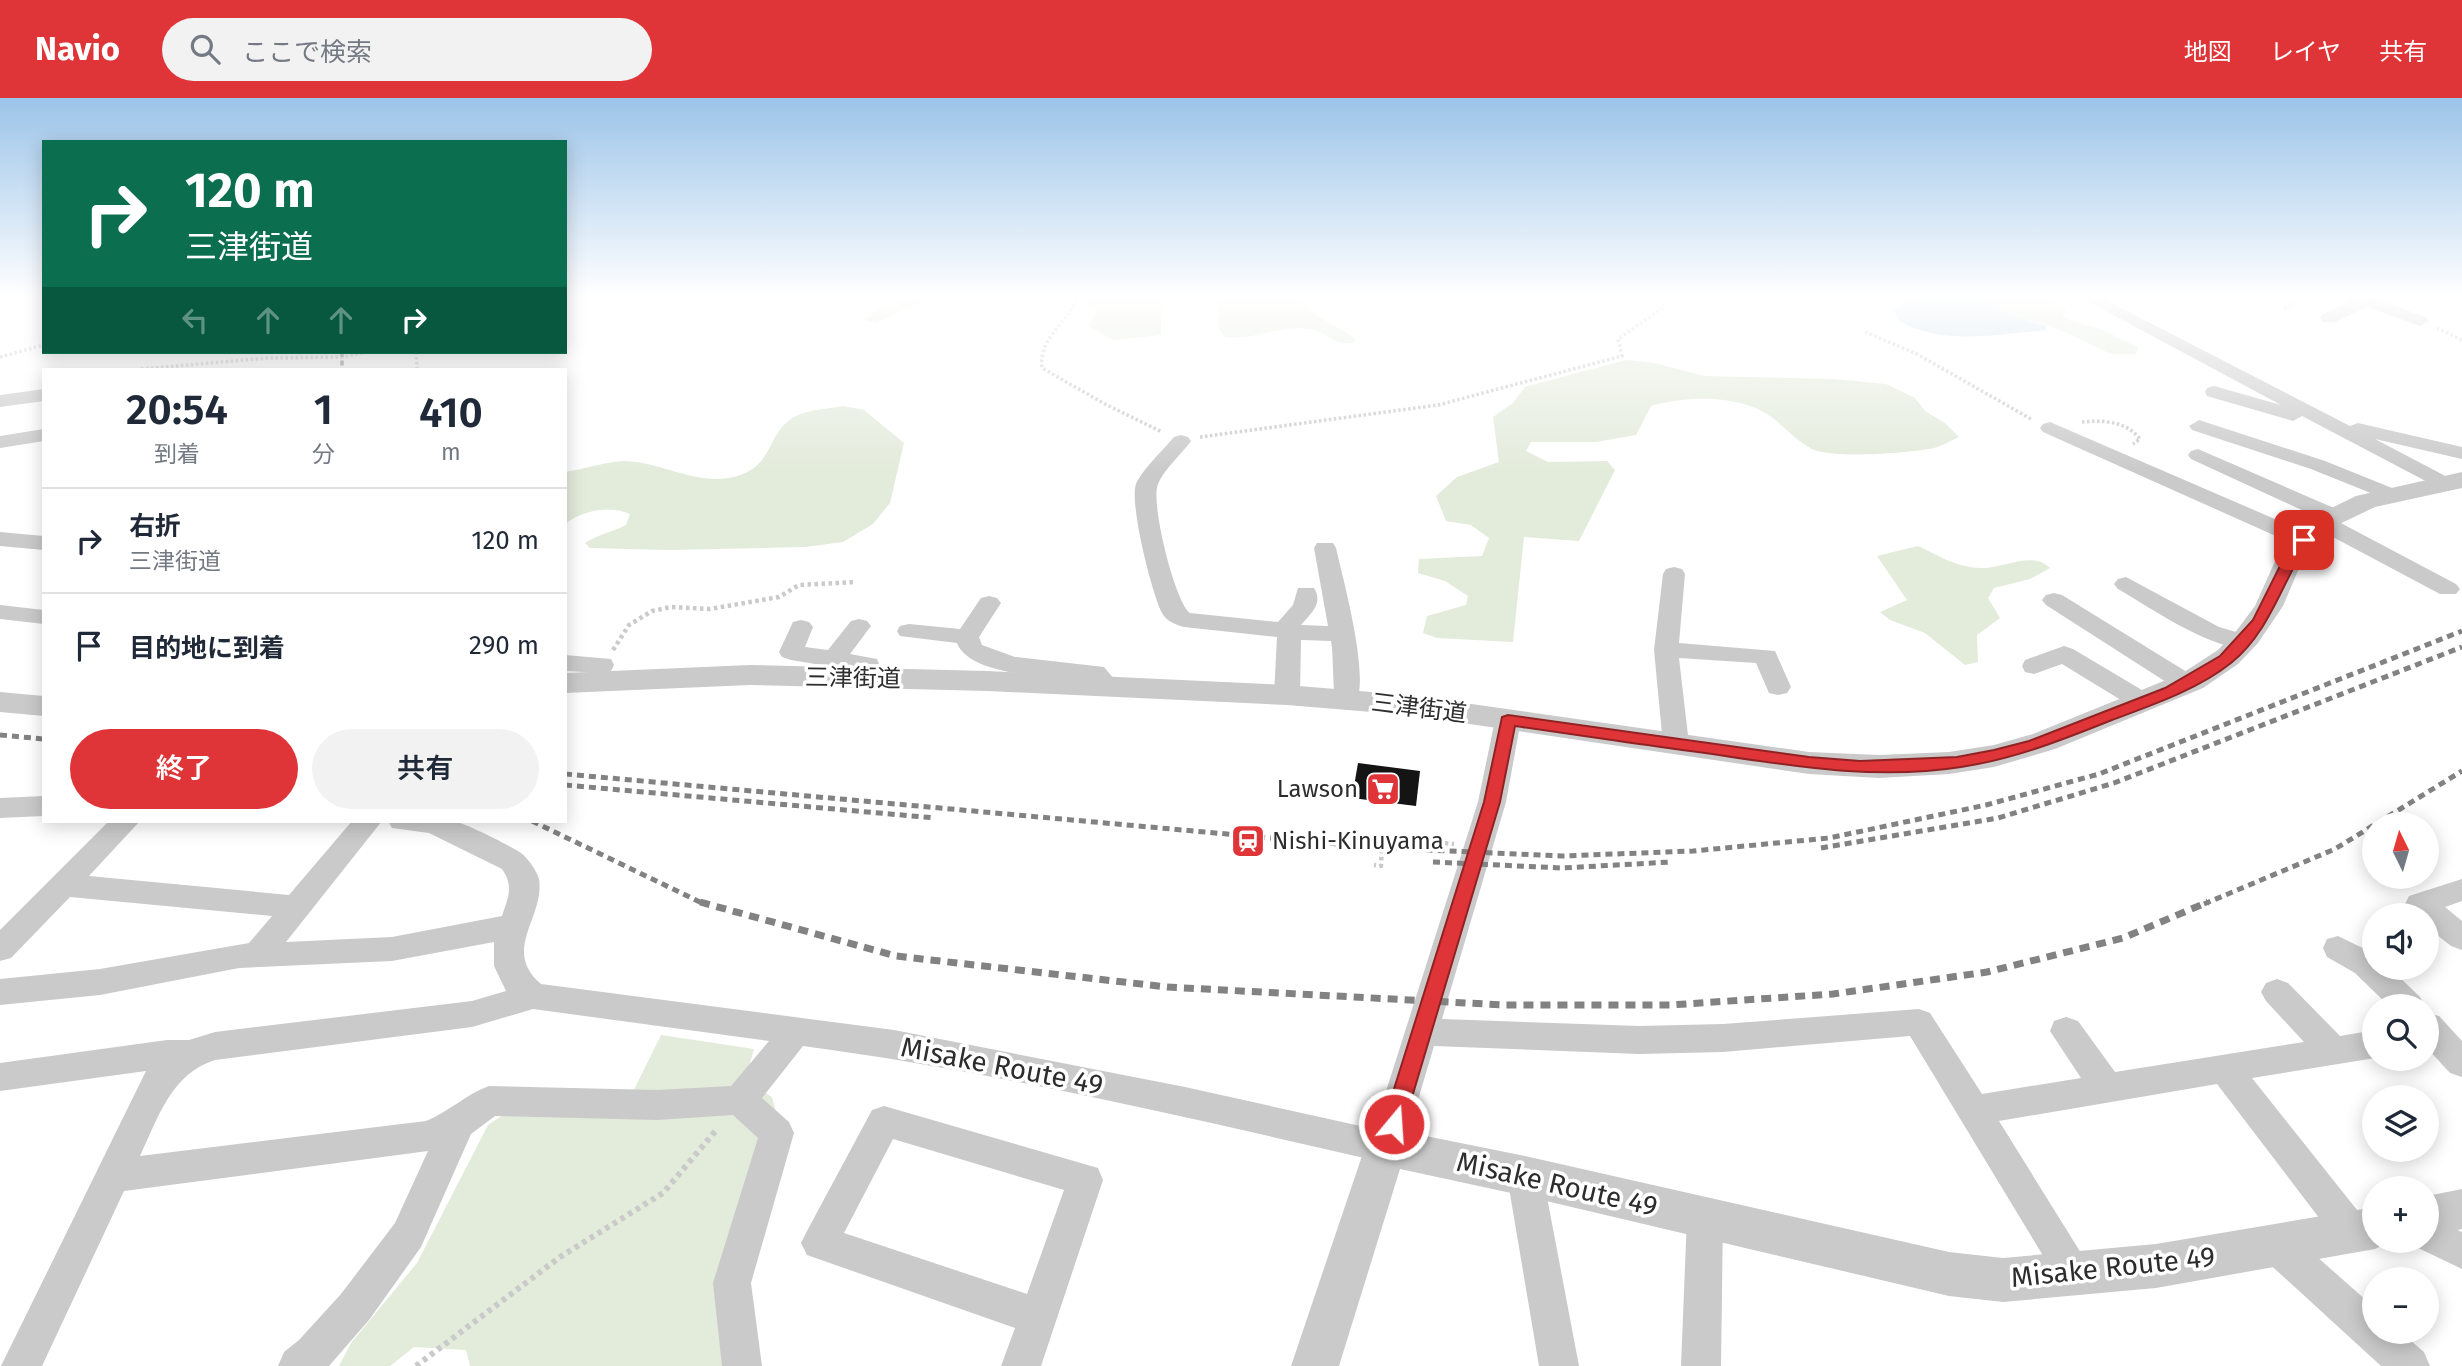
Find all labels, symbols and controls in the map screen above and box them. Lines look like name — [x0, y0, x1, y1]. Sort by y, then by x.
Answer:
search box — [162, 18, 652, 81]
text: Navio — [35, 29, 120, 69]
icon: search — [186, 30, 224, 68]
text: ここで検索 — [242, 37, 372, 68]
text: 地図 — [2184, 38, 2232, 66]
text: レイヤ — [2270, 38, 2341, 66]
text: 共有 — [2379, 38, 2427, 66]
text: 120 m — [185, 161, 315, 220]
icon: right — [70, 168, 161, 259]
text: 三津街道 — [185, 228, 313, 266]
icon: left — [176, 301, 214, 339]
icon: ahead — [249, 301, 287, 339]
icon: ahead — [322, 301, 360, 339]
icon: right — [395, 301, 433, 339]
text: 20:54 — [126, 385, 228, 435]
text: 1 — [314, 385, 333, 435]
text: 410 — [419, 388, 483, 438]
text: m — [441, 438, 461, 466]
text: 到着 — [154, 440, 200, 468]
text: 分 — [312, 440, 335, 468]
pin — [2274, 510, 2334, 570]
text: 右折 — [129, 511, 181, 542]
icon: arrive — [2285, 521, 2323, 559]
icon: right — [70, 522, 108, 560]
text: 120 m — [471, 525, 539, 556]
text: 三津街道 — [129, 547, 221, 575]
icon: arrive — [70, 627, 108, 665]
text: 290 m — [469, 630, 539, 661]
text: 目的地に到着 — [129, 633, 285, 664]
street label: 三津街道 — [805, 663, 901, 693]
street label: 三津街道 — [1370, 688, 1468, 728]
button: 終了 — [70, 729, 298, 809]
button: 共有 — [312, 729, 539, 809]
supermarket icon: Lawson — [1364, 770, 1402, 808]
place label: Lawson — [1277, 775, 1358, 803]
north arrow — [2362, 812, 2440, 889]
map controls — [2362, 812, 2439, 1344]
station icon: Nishi-Kinuyama — [1229, 822, 1267, 860]
place label: Nishi-Kinuyama — [1272, 827, 1444, 855]
button: sound — [2362, 903, 2439, 980]
button: search — [2362, 994, 2439, 1071]
street label: Misake Route 49 — [898, 1030, 1106, 1102]
button: layers — [2362, 1085, 2439, 1162]
position arrow — [1357, 1087, 1431, 1161]
street label: Misake Route 49 — [1453, 1145, 1661, 1223]
button: + — [2362, 1176, 2439, 1253]
street label: Misake Route 49 — [2009, 1240, 2217, 1294]
button: − — [2362, 1267, 2439, 1344]

